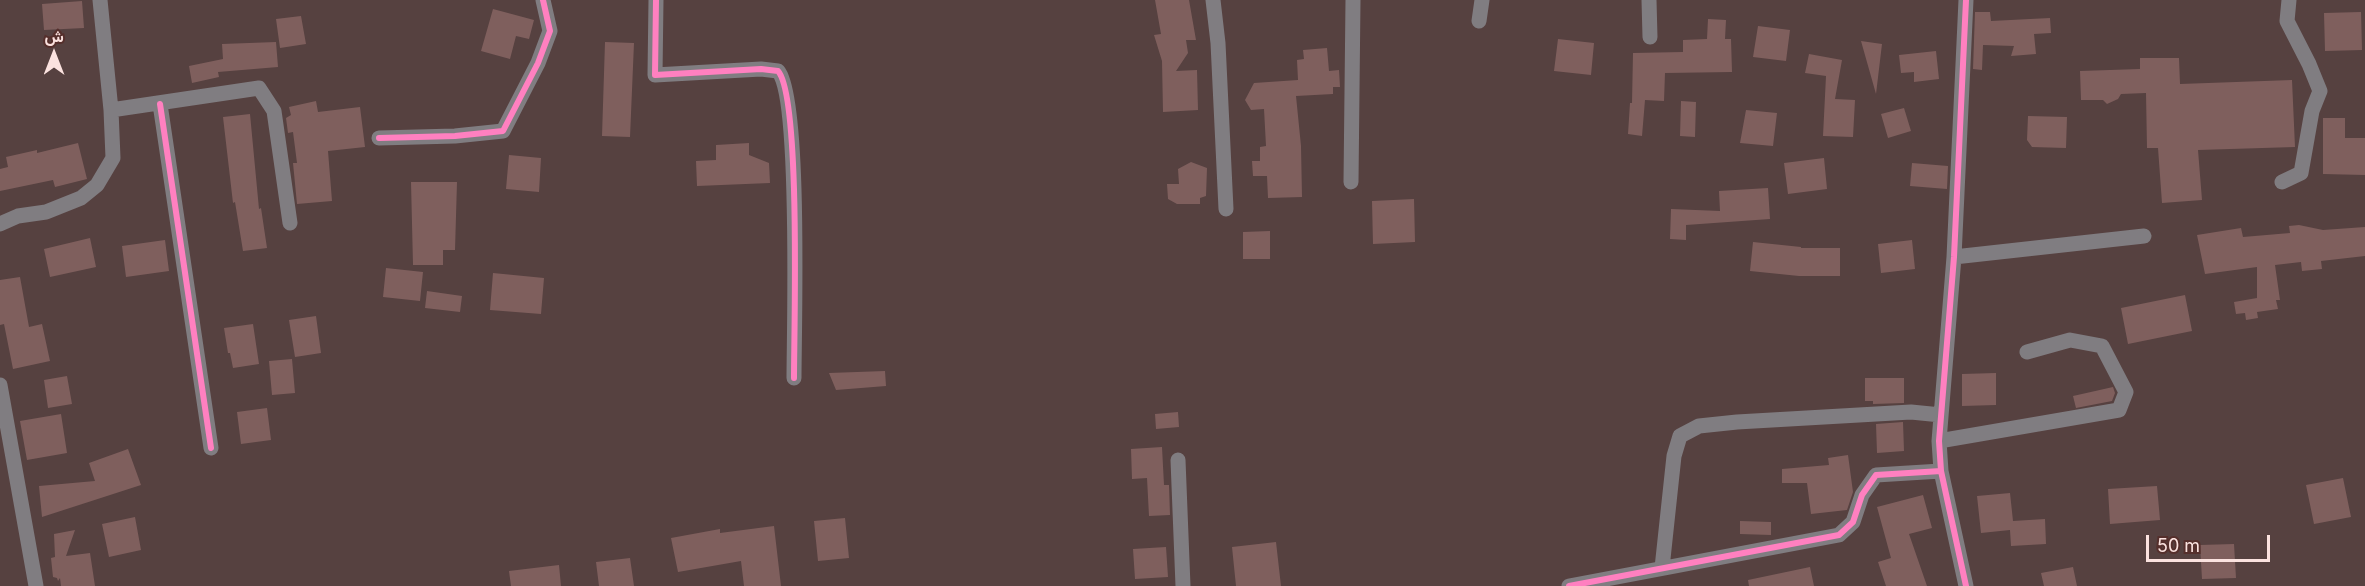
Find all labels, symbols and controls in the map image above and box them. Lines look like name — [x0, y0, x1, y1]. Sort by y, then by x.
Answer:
north arrow — [24, 24, 84, 84]
text: ش — [44, 26, 64, 46]
scale bar — [2149, 523, 2274, 561]
text: 50 m — [2157, 535, 2200, 556]

